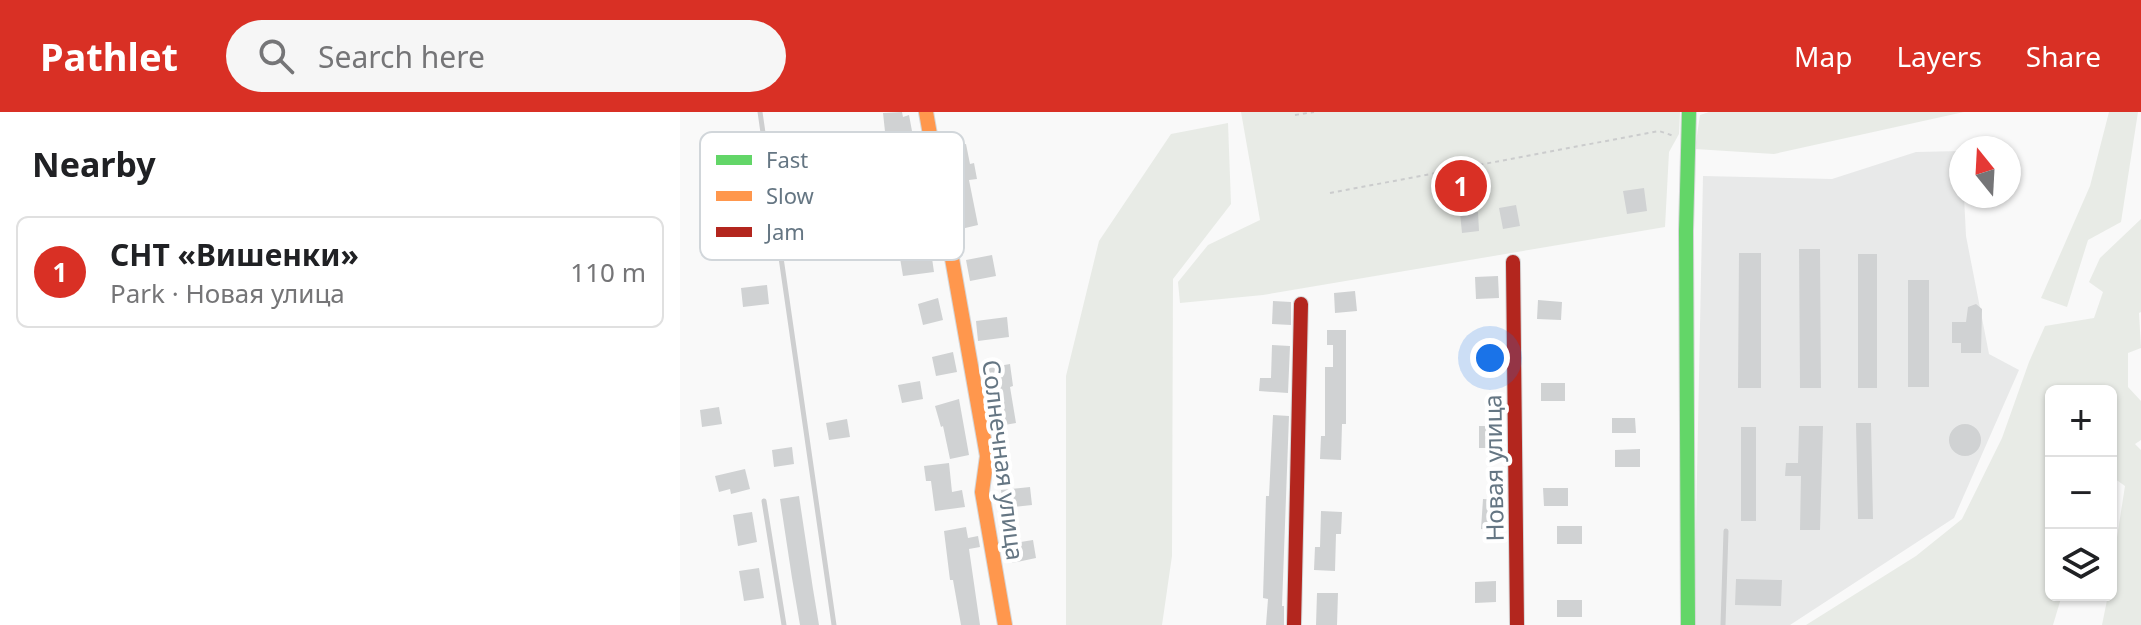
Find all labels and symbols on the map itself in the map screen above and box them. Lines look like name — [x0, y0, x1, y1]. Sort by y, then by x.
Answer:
legend — [700, 132, 964, 260]
north arrow — [1949, 136, 2021, 208]
text: Fast — [766, 144, 808, 174]
pin: 1 — [1435, 156, 1487, 216]
text: Slow — [766, 180, 815, 210]
text: Jam — [764, 216, 805, 246]
your location — [1470, 338, 1510, 378]
street label: Солнечная улица — [975, 358, 1033, 562]
street label: Новая улица — [1475, 394, 1511, 542]

